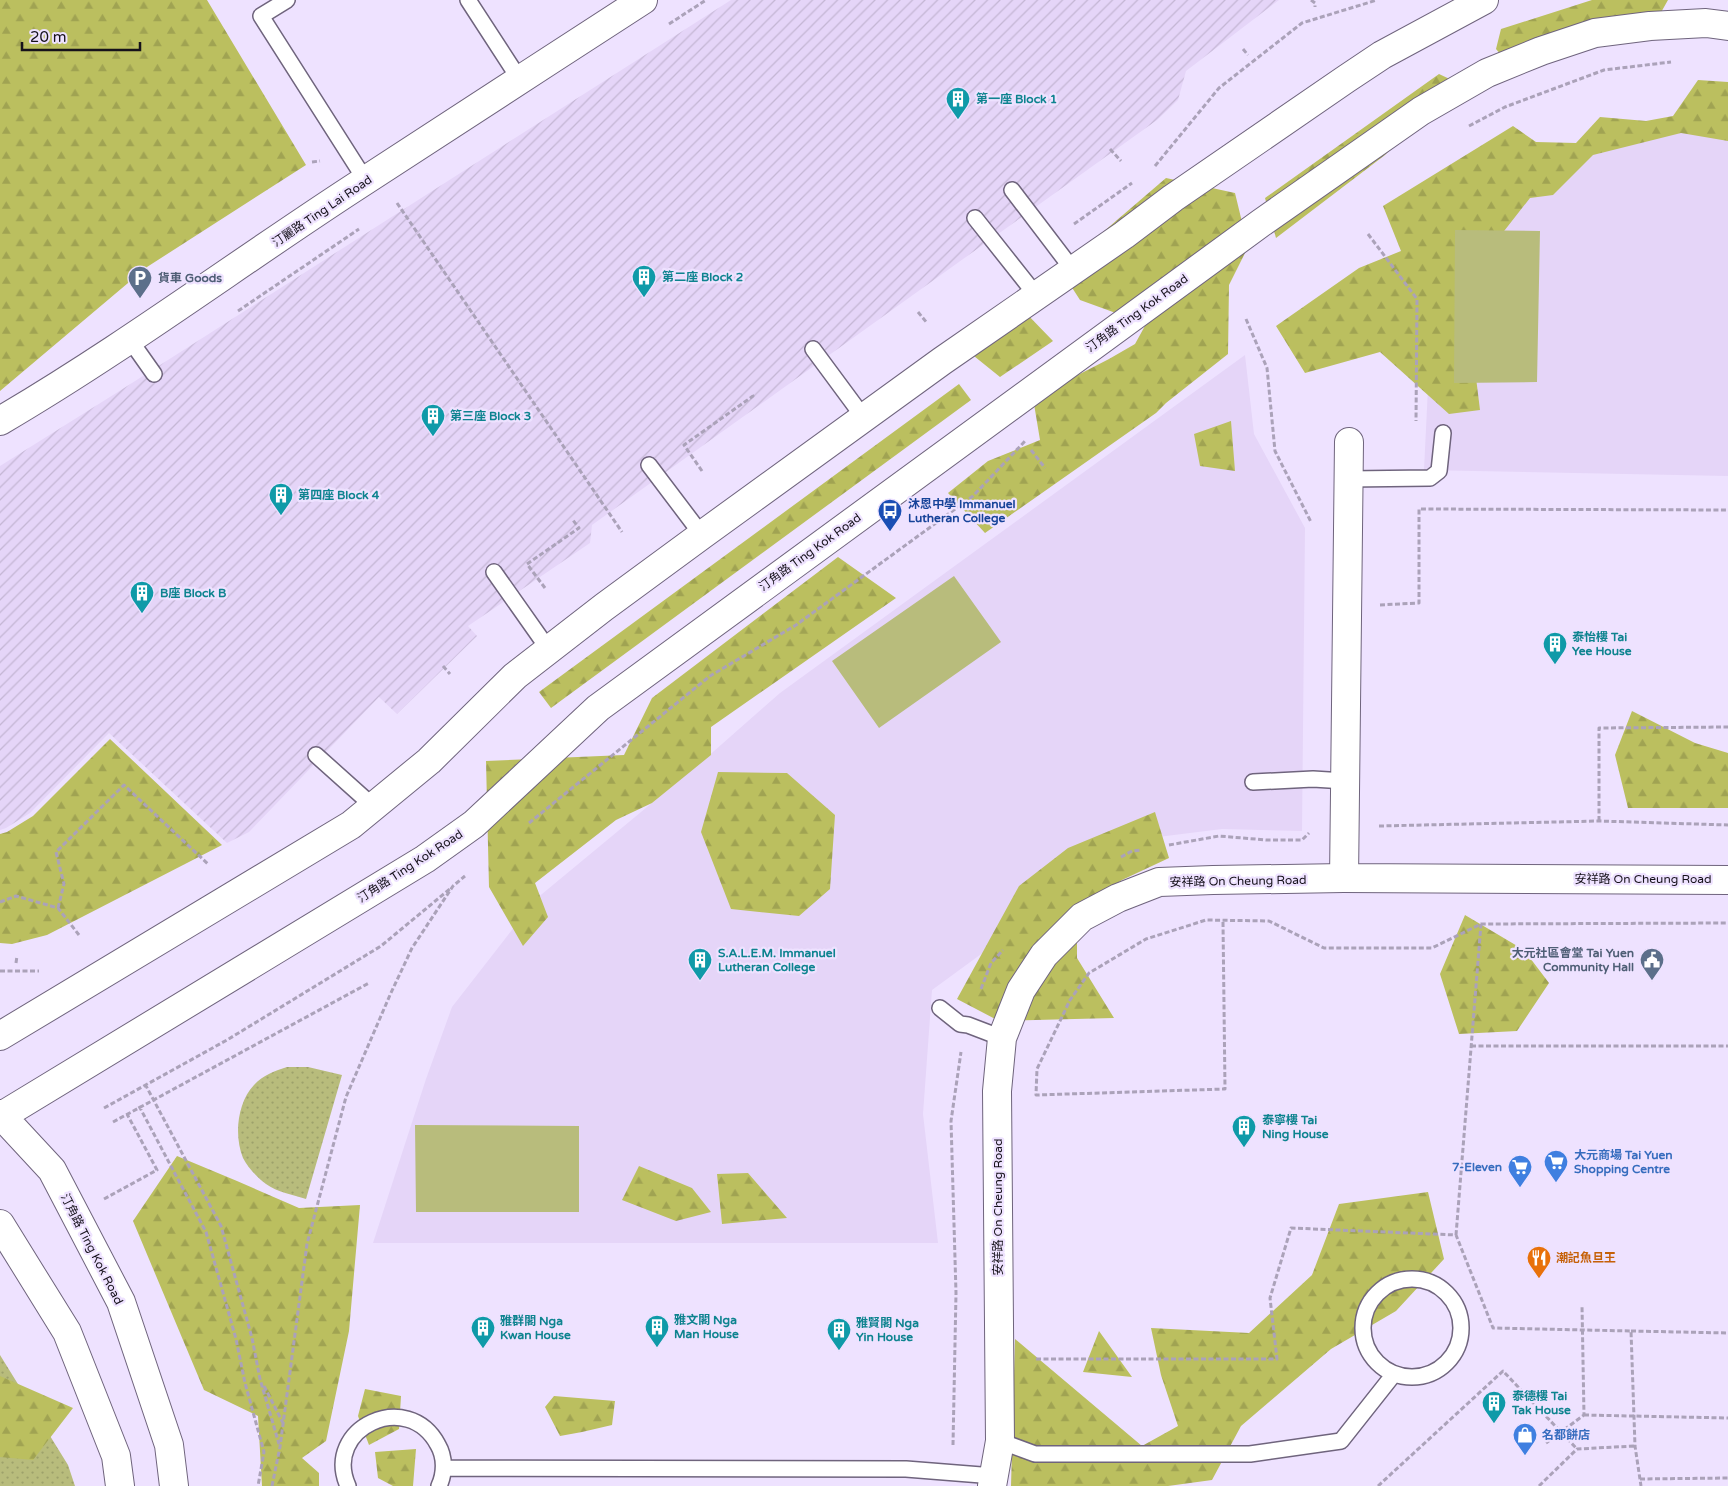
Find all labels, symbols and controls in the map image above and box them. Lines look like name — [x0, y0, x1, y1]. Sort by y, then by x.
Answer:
scale bar — [22, 20, 140, 52]
text: 20 m — [30, 28, 67, 46]
building icon: 第一座 Block 1 — [945, 86, 971, 120]
place label: 第一座 Block 1 — [976, 92, 1057, 106]
street label: 汀麗路 Ting Lai Road — [269, 172, 375, 250]
building icon: 第二座 Block 2 — [631, 264, 657, 298]
parking icon: 貨車 Goods — [127, 265, 153, 299]
place label: 第二座 Block 2 — [662, 270, 743, 284]
place label: 貨車 Goods — [158, 271, 222, 285]
street label: 汀角路 Ting Kok Road — [1083, 271, 1191, 355]
building icon: 第三座 Block 3 — [420, 403, 446, 437]
place label: 第三座 Block 3 — [450, 409, 531, 423]
building icon: 第四座 Block 4 — [268, 482, 294, 516]
place label: 第四座 Block 4 — [298, 488, 380, 502]
place label: 沐恩中學 Immanuel Lutheran College — [908, 497, 1016, 526]
bus stop icon: 沐恩中學 Immanuel Lutheran College — [877, 498, 903, 532]
street label: 汀角路 Ting Kok Road — [756, 510, 864, 594]
building icon: B座 Block B — [129, 580, 155, 614]
place label: B座 Block B — [160, 586, 226, 600]
place label: 泰怡樓 Tai Yee House — [1572, 630, 1632, 658]
building icon: 泰怡樓 Tai Yee House — [1542, 631, 1568, 665]
street label: 汀角路 Ting Kok Road — [355, 827, 465, 905]
street label: 安祥路 On Cheung Road — [1574, 872, 1712, 886]
street label: 安祥路 On Cheung Road — [1169, 873, 1307, 889]
place label: S.A.L.E.M. Immanuel Lutheran College — [718, 946, 836, 975]
place label: 大元社區會堂 Tai Yuen Community Hall — [1511, 946, 1634, 975]
building icon: S.A.L.E.M. Immanuel Lutheran College — [687, 947, 713, 981]
public building icon: 大元社區會堂 Tai Yuen Community Hall — [1639, 947, 1665, 981]
place label: 泰寧樓 Tai Ning House — [1262, 1113, 1329, 1142]
building icon: 泰寧樓 Tai Ning House — [1231, 1114, 1257, 1148]
street label: 安祥路 On Cheung Road — [991, 1138, 1005, 1276]
place label: 大元商場 Tai Yuen Shopping Centre — [1574, 1148, 1673, 1177]
supermarket icon: 大元商場 Tai Yuen Shopping Centre — [1543, 1149, 1569, 1183]
supermarket icon: 7-Eleven — [1507, 1154, 1533, 1188]
place label: 7-Eleven — [1452, 1160, 1502, 1174]
street label: 汀角路 Ting Kok Road — [58, 1191, 126, 1307]
restaurant icon: 潮記魚旦王 — [1526, 1245, 1552, 1279]
place label: 潮記魚旦王 — [1556, 1251, 1616, 1265]
place label: 雅文閣 Nga Man House — [674, 1313, 739, 1341]
place label: 雅群閣 Nga Kwan House — [500, 1314, 571, 1342]
building icon: 雅文閣 Nga Man House — [644, 1314, 670, 1348]
building icon: 雅群閣 Nga Kwan House — [470, 1315, 496, 1349]
place label: 雅賢閣 Nga Yin House — [856, 1316, 919, 1344]
building icon: 雅賢閣 Nga Yin House — [826, 1317, 852, 1351]
place label: 泰德樓 Tai Tak House — [1511, 1389, 1571, 1417]
building icon: 泰德樓 Tai Tak House — [1481, 1390, 1507, 1424]
shop icon: 名都餅店 — [1512, 1422, 1538, 1456]
place label: 名都餅店 — [1542, 1428, 1590, 1442]

